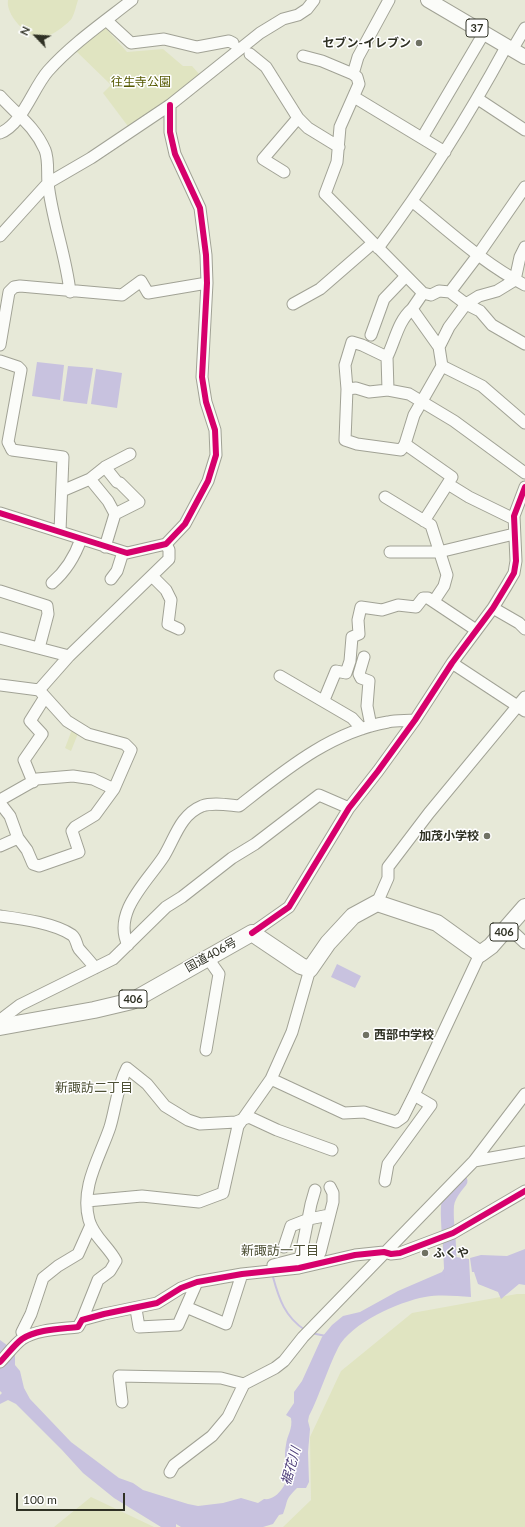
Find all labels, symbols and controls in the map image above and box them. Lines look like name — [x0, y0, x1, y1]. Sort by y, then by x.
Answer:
north arrow — [16, 16, 56, 56]
road number: 37 — [466, 19, 488, 37]
text: N — [17, 24, 32, 37]
place label: セブン-イレブン — [323, 36, 411, 50]
marker: セブン-イレブン — [414, 38, 424, 48]
park label: 往生寺公園 — [111, 75, 171, 89]
place label: 加茂小学校 — [419, 829, 479, 843]
marker: 加茂小学校 — [482, 831, 492, 841]
road number: 406 — [490, 923, 518, 941]
street label: 国道406号 — [183, 935, 239, 975]
road number: 406 — [119, 990, 147, 1008]
place label: 西部中学校 — [374, 1028, 434, 1042]
marker: 西部中学校 — [361, 1030, 371, 1040]
district label: 新諏訪二丁目 — [55, 1080, 133, 1096]
district label: 新諏訪一丁目 — [241, 1243, 319, 1259]
place label: ふくや — [433, 1246, 469, 1260]
marker: ふくや — [420, 1248, 430, 1258]
water label: 裾花川 — [278, 1445, 304, 1487]
scale bar — [18, 1485, 127, 1511]
text: 100 m — [23, 1492, 57, 1507]

